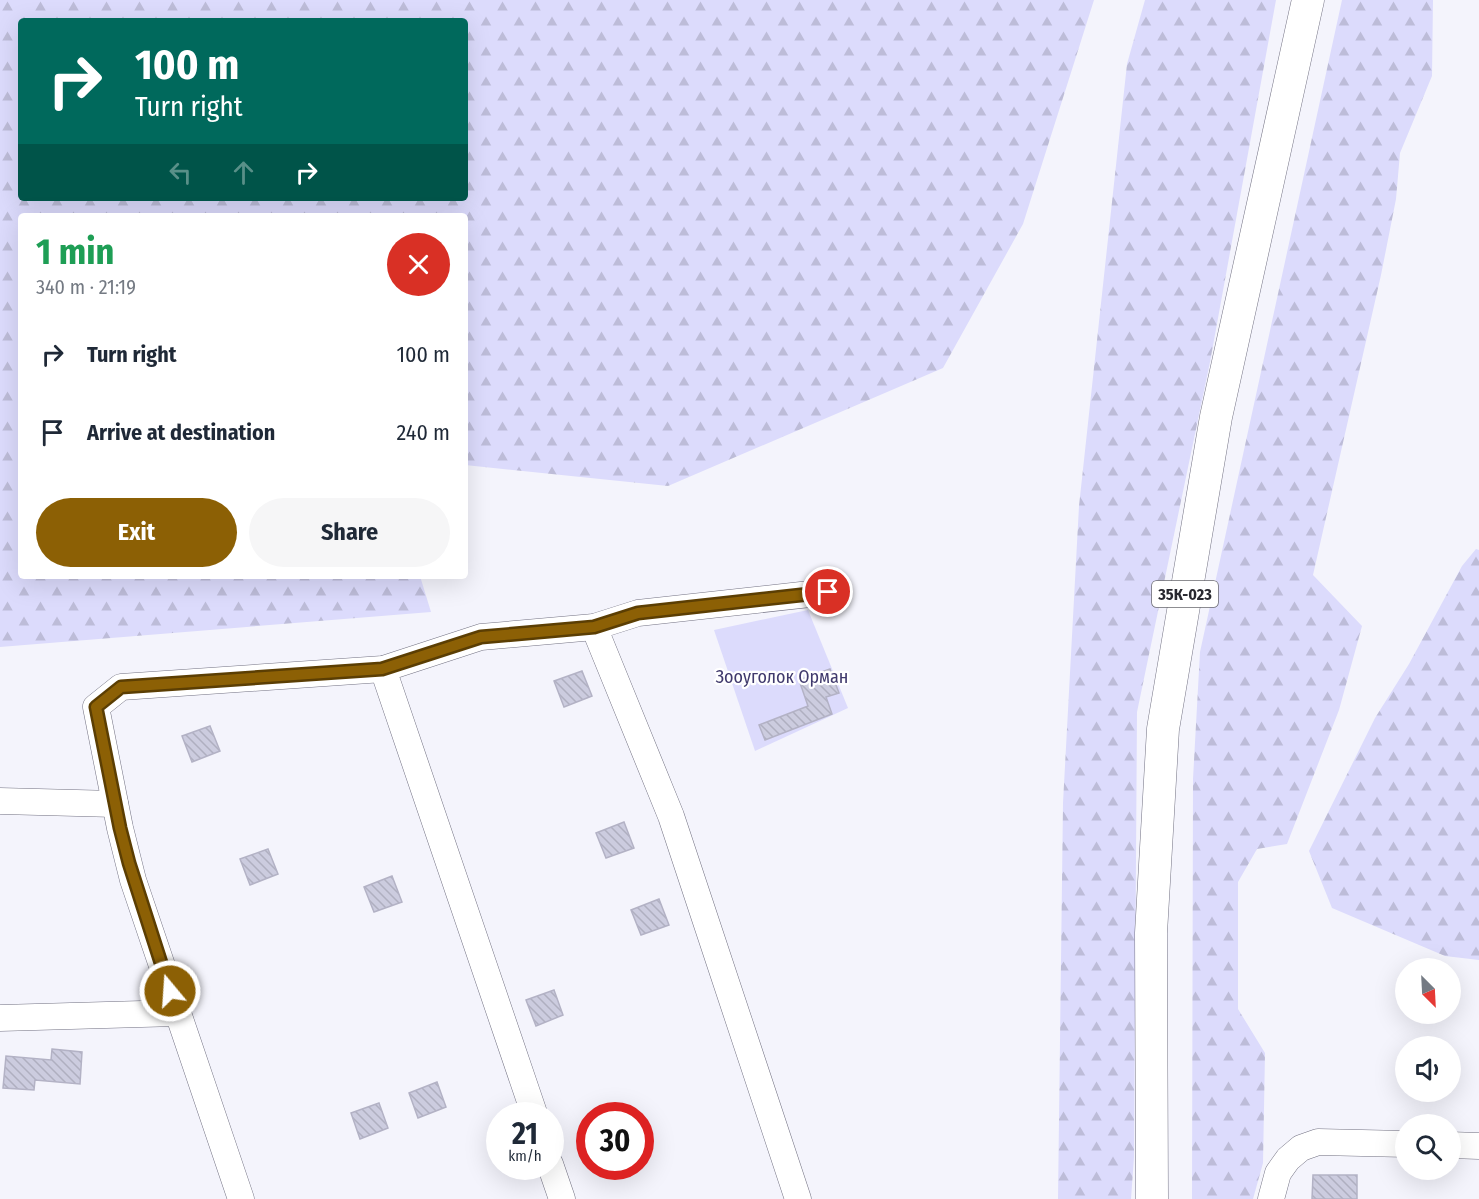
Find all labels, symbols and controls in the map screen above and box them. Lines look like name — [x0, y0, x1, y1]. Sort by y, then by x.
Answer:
text: 100 m — [135, 40, 239, 90]
icon: right — [36, 42, 114, 120]
text: Turn right — [135, 91, 243, 123]
icon: left — [164, 156, 197, 189]
icon: ahead — [227, 156, 260, 189]
icon: right — [290, 156, 323, 189]
text: 1 min — [36, 230, 114, 274]
button: close — [387, 233, 450, 296]
text: 340 m · 21:19 — [36, 275, 136, 299]
icon: right — [36, 338, 69, 371]
text: Turn right — [87, 341, 176, 368]
text: 100 m — [396, 341, 450, 368]
icon: arrive — [36, 416, 69, 449]
text: Arrive at destination — [87, 419, 275, 446]
text: 240 m — [397, 419, 450, 446]
button: Exit — [36, 498, 237, 567]
button: Share — [249, 498, 450, 567]
pin — [802, 566, 853, 617]
icon: arrive — [811, 575, 844, 608]
road number: 35К-023 — [1152, 581, 1218, 607]
park label: Зооуголок Орман — [716, 666, 848, 688]
north arrow — [1395, 958, 1461, 1024]
map controls — [1395, 958, 1461, 1180]
position arrow — [138, 959, 202, 1023]
button: sound — [1395, 1036, 1461, 1102]
speed limit sign: 30 — [576, 1102, 654, 1180]
button: search — [1395, 1114, 1461, 1180]
text: 21 — [512, 1116, 538, 1152]
text: km/h — [508, 1147, 542, 1165]

